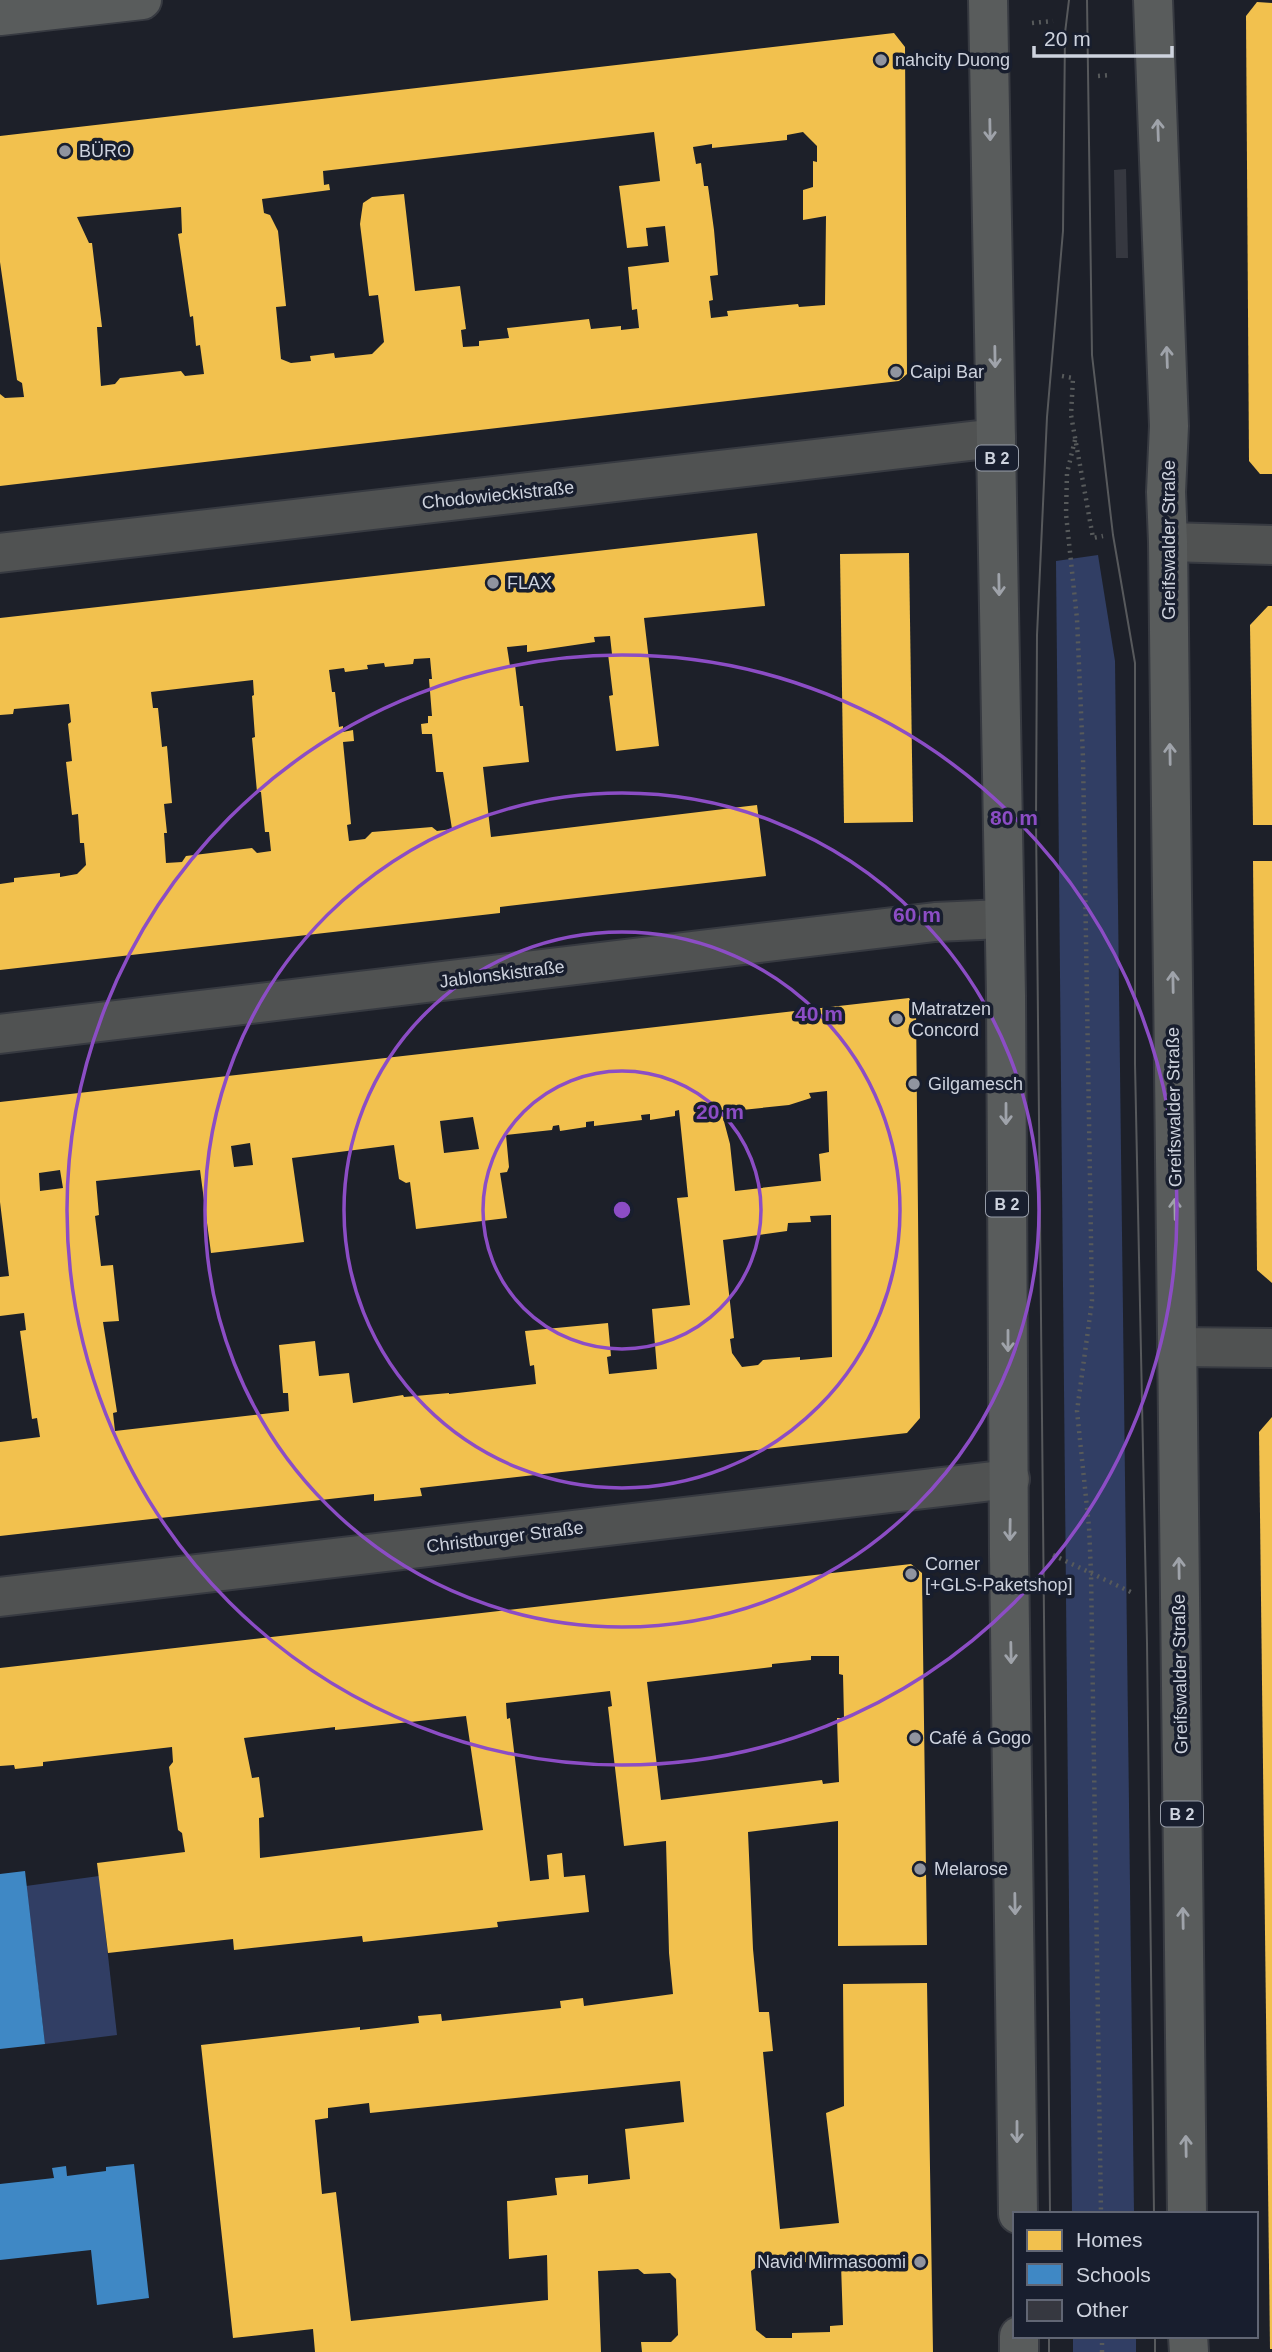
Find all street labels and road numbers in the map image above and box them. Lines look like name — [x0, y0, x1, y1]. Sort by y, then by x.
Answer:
road number: B 2 — [976, 446, 1018, 471]
street label: Greifswalder Straße — [1159, 460, 1179, 620]
street label: Chodowieckistraße — [421, 477, 575, 513]
street label: Jablonskistraße — [438, 956, 566, 992]
street label: Greifswalder Straße — [1163, 1027, 1185, 1187]
road number: B 2 — [986, 1192, 1028, 1216]
street label: Christburger Straße — [425, 1517, 585, 1557]
street label: Greifswalder Straße — [1169, 1594, 1191, 1754]
road number: B 2 — [1161, 1802, 1203, 1826]

